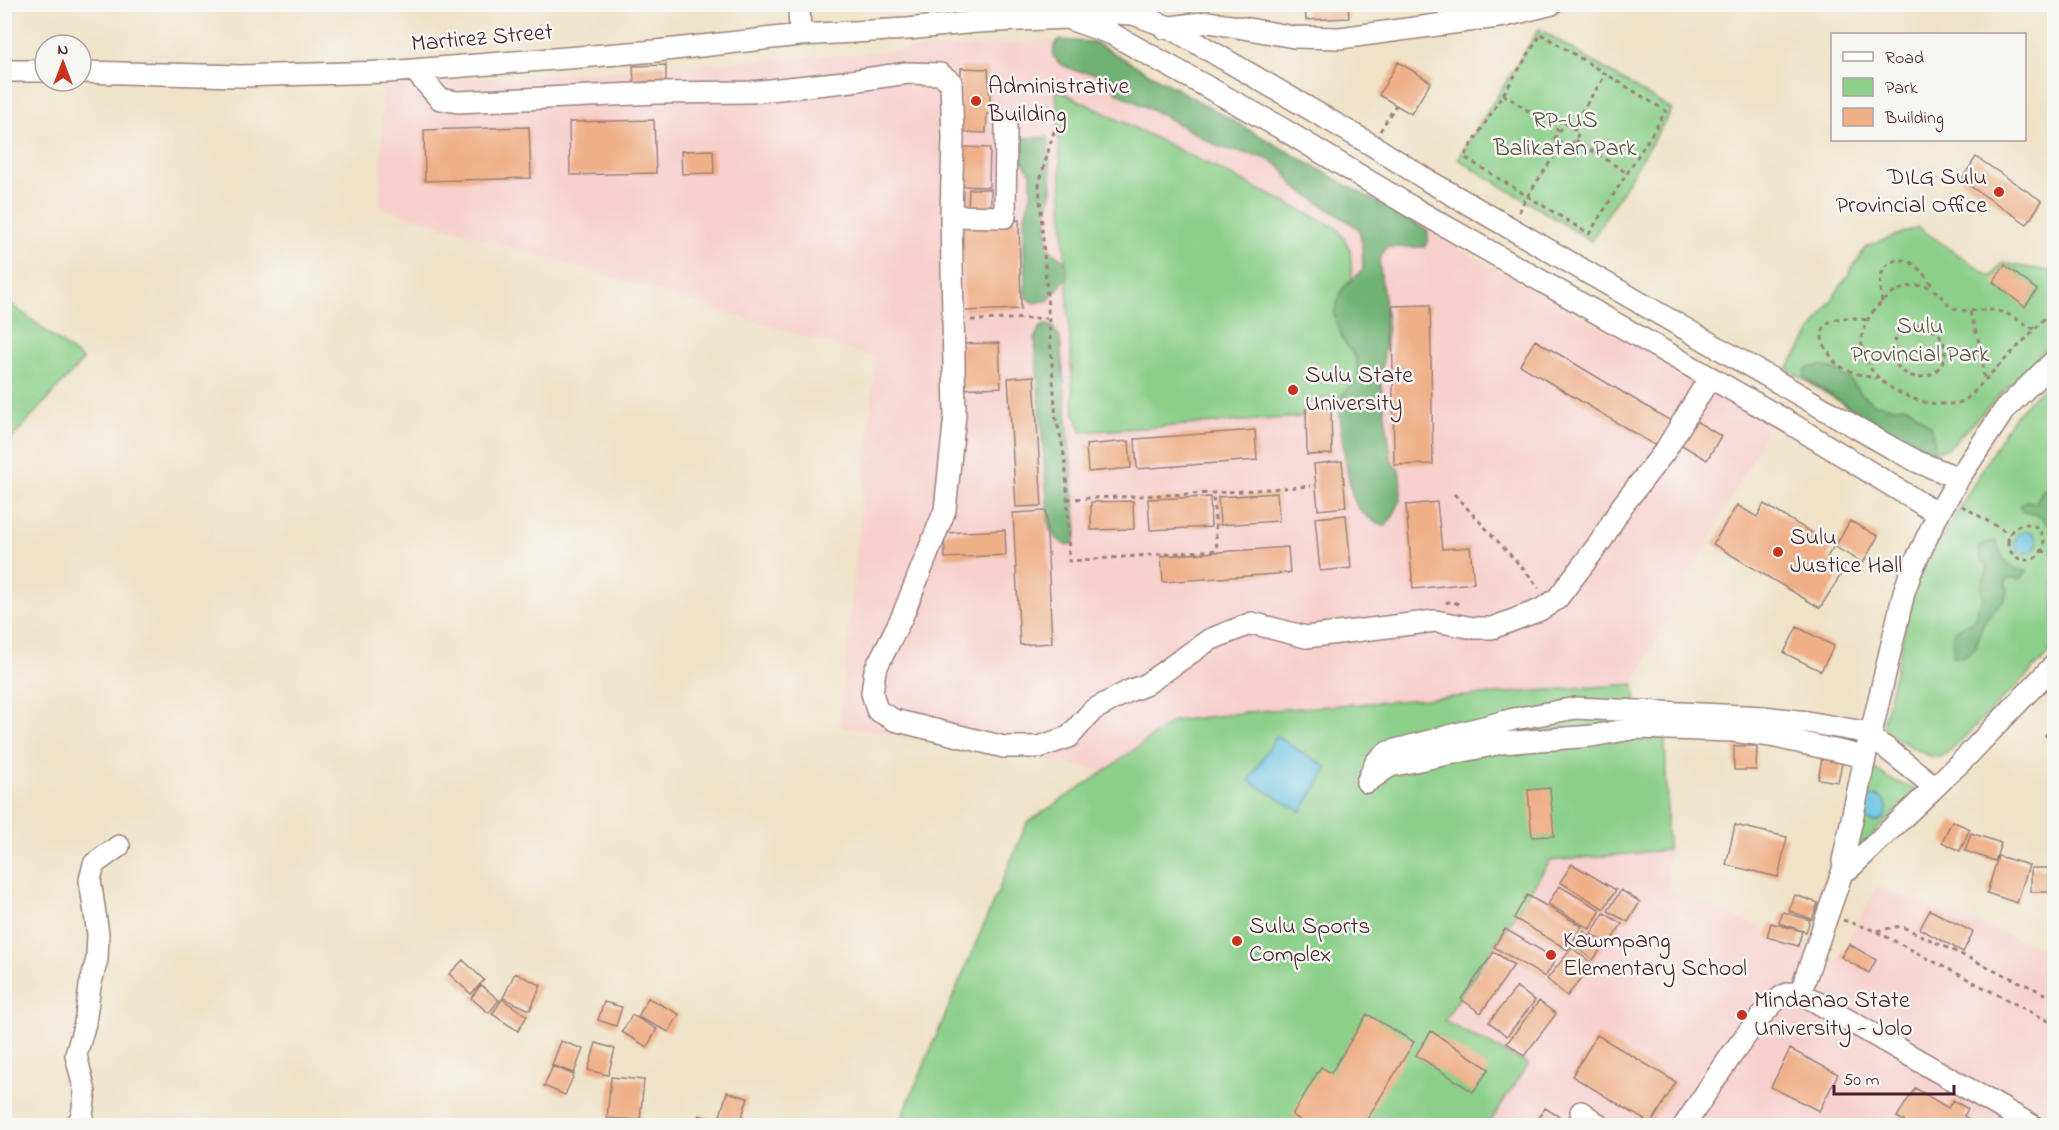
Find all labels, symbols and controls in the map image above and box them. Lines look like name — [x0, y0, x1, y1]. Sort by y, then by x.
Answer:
street label: Martirez Street — [410, 15, 554, 63]
north arrow — [33, 33, 93, 93]
legend — [1831, 33, 2026, 141]
text: N — [58, 38, 69, 62]
text: Road — [1885, 46, 1924, 72]
place label: Administrative Building — [987, 70, 1129, 133]
text: Park — [1885, 76, 1918, 102]
marker: Administrative Building — [969, 94, 983, 108]
park label: RP-US Balikatan Park — [1492, 104, 1637, 167]
text: Building — [1884, 106, 1944, 133]
place label: DILG Sulu Provincial Office — [1836, 161, 1987, 224]
marker: DILG Sulu Provincial Office — [1992, 185, 2006, 199]
park label: Sulu Provincial Park — [1850, 310, 1990, 373]
place label: Sulu State University — [1305, 359, 1413, 423]
marker: Sulu State University — [1286, 383, 1300, 397]
place label: Sulu Justice Hall — [1790, 521, 1902, 584]
marker: Sulu Justice Hall — [1771, 545, 1785, 559]
place label: Sulu Sports Complex — [1249, 910, 1370, 973]
place label: Kawmpang Elementary School — [1563, 924, 1747, 988]
marker: Sulu Sports Complex — [1230, 934, 1244, 948]
marker: Kawmpang Elementary School — [1544, 948, 1558, 962]
place label: Mindanao State University - Jolo — [1754, 984, 1912, 1048]
marker: Mindanao State University - Jolo — [1735, 1008, 1749, 1022]
scale bar — [1834, 1058, 1954, 1096]
text: 50 m — [1843, 1068, 1880, 1094]

